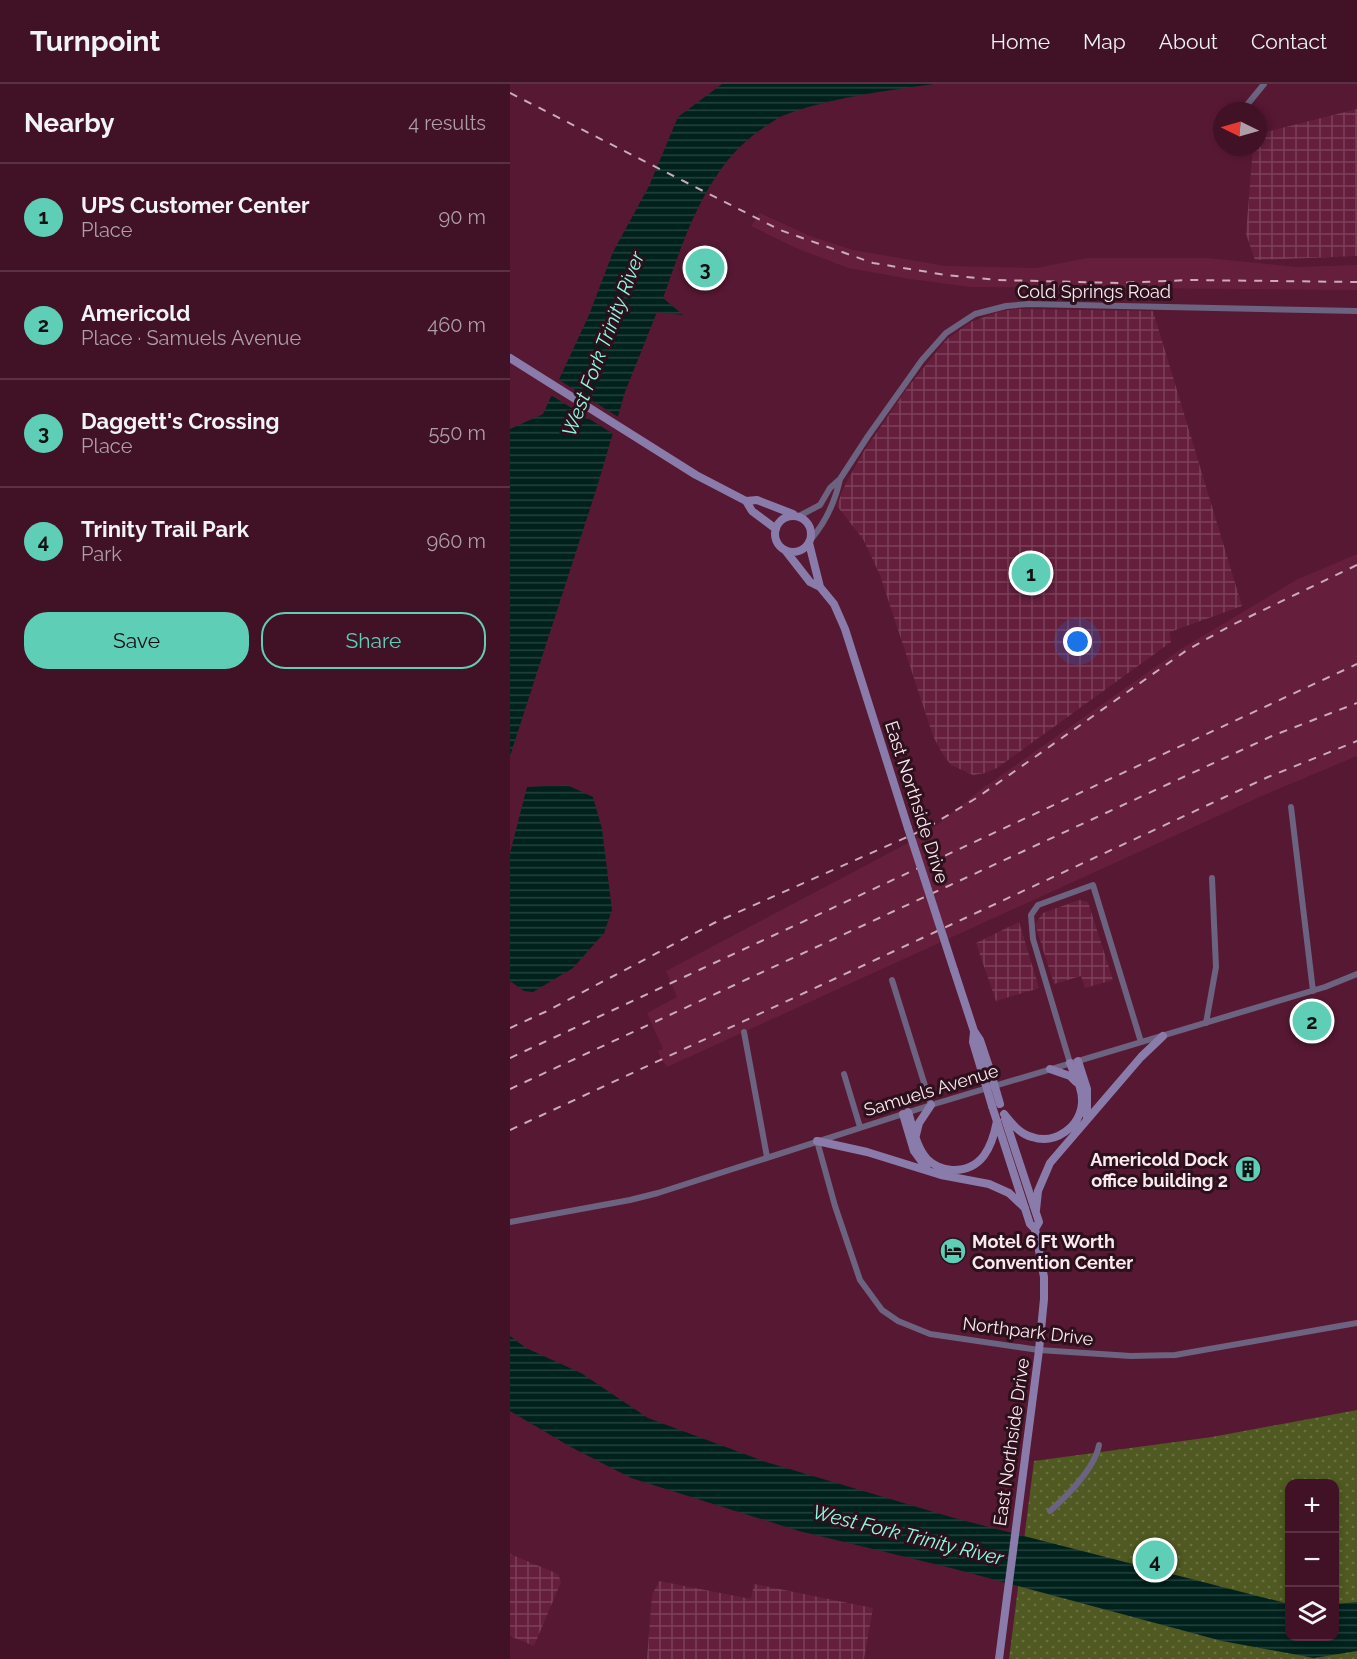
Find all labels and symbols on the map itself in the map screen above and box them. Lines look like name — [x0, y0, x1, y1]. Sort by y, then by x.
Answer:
north arrow — [1213, 102, 1267, 156]
pin: 3 — [686, 246, 724, 291]
water label: West Fork Trinity River — [557, 247, 650, 440]
street label: Cold Springs Road — [1017, 281, 1171, 302]
pin: 1 — [1012, 550, 1050, 596]
your location — [1063, 627, 1092, 656]
street label: East Northside Drive — [881, 718, 953, 886]
pin: 2 — [1292, 998, 1332, 1044]
street label: Samuels Avenue — [861, 1059, 1001, 1120]
place label: Americold Dock office building 2 — [1090, 1149, 1229, 1191]
building icon: Americold Dock office building 2 — [1233, 1154, 1263, 1184]
place label: Motel 6 Ft Worth Convention Center — [972, 1231, 1133, 1273]
hotel icon: Motel 6 Ft Worth Convention Center — [938, 1236, 968, 1266]
street label: Northpark Drive — [961, 1313, 1095, 1349]
street label: East Northside Drive — [989, 1356, 1033, 1527]
water label: West Fork Trinity River — [810, 1500, 1007, 1571]
pin: 4 — [1136, 1538, 1174, 1582]

